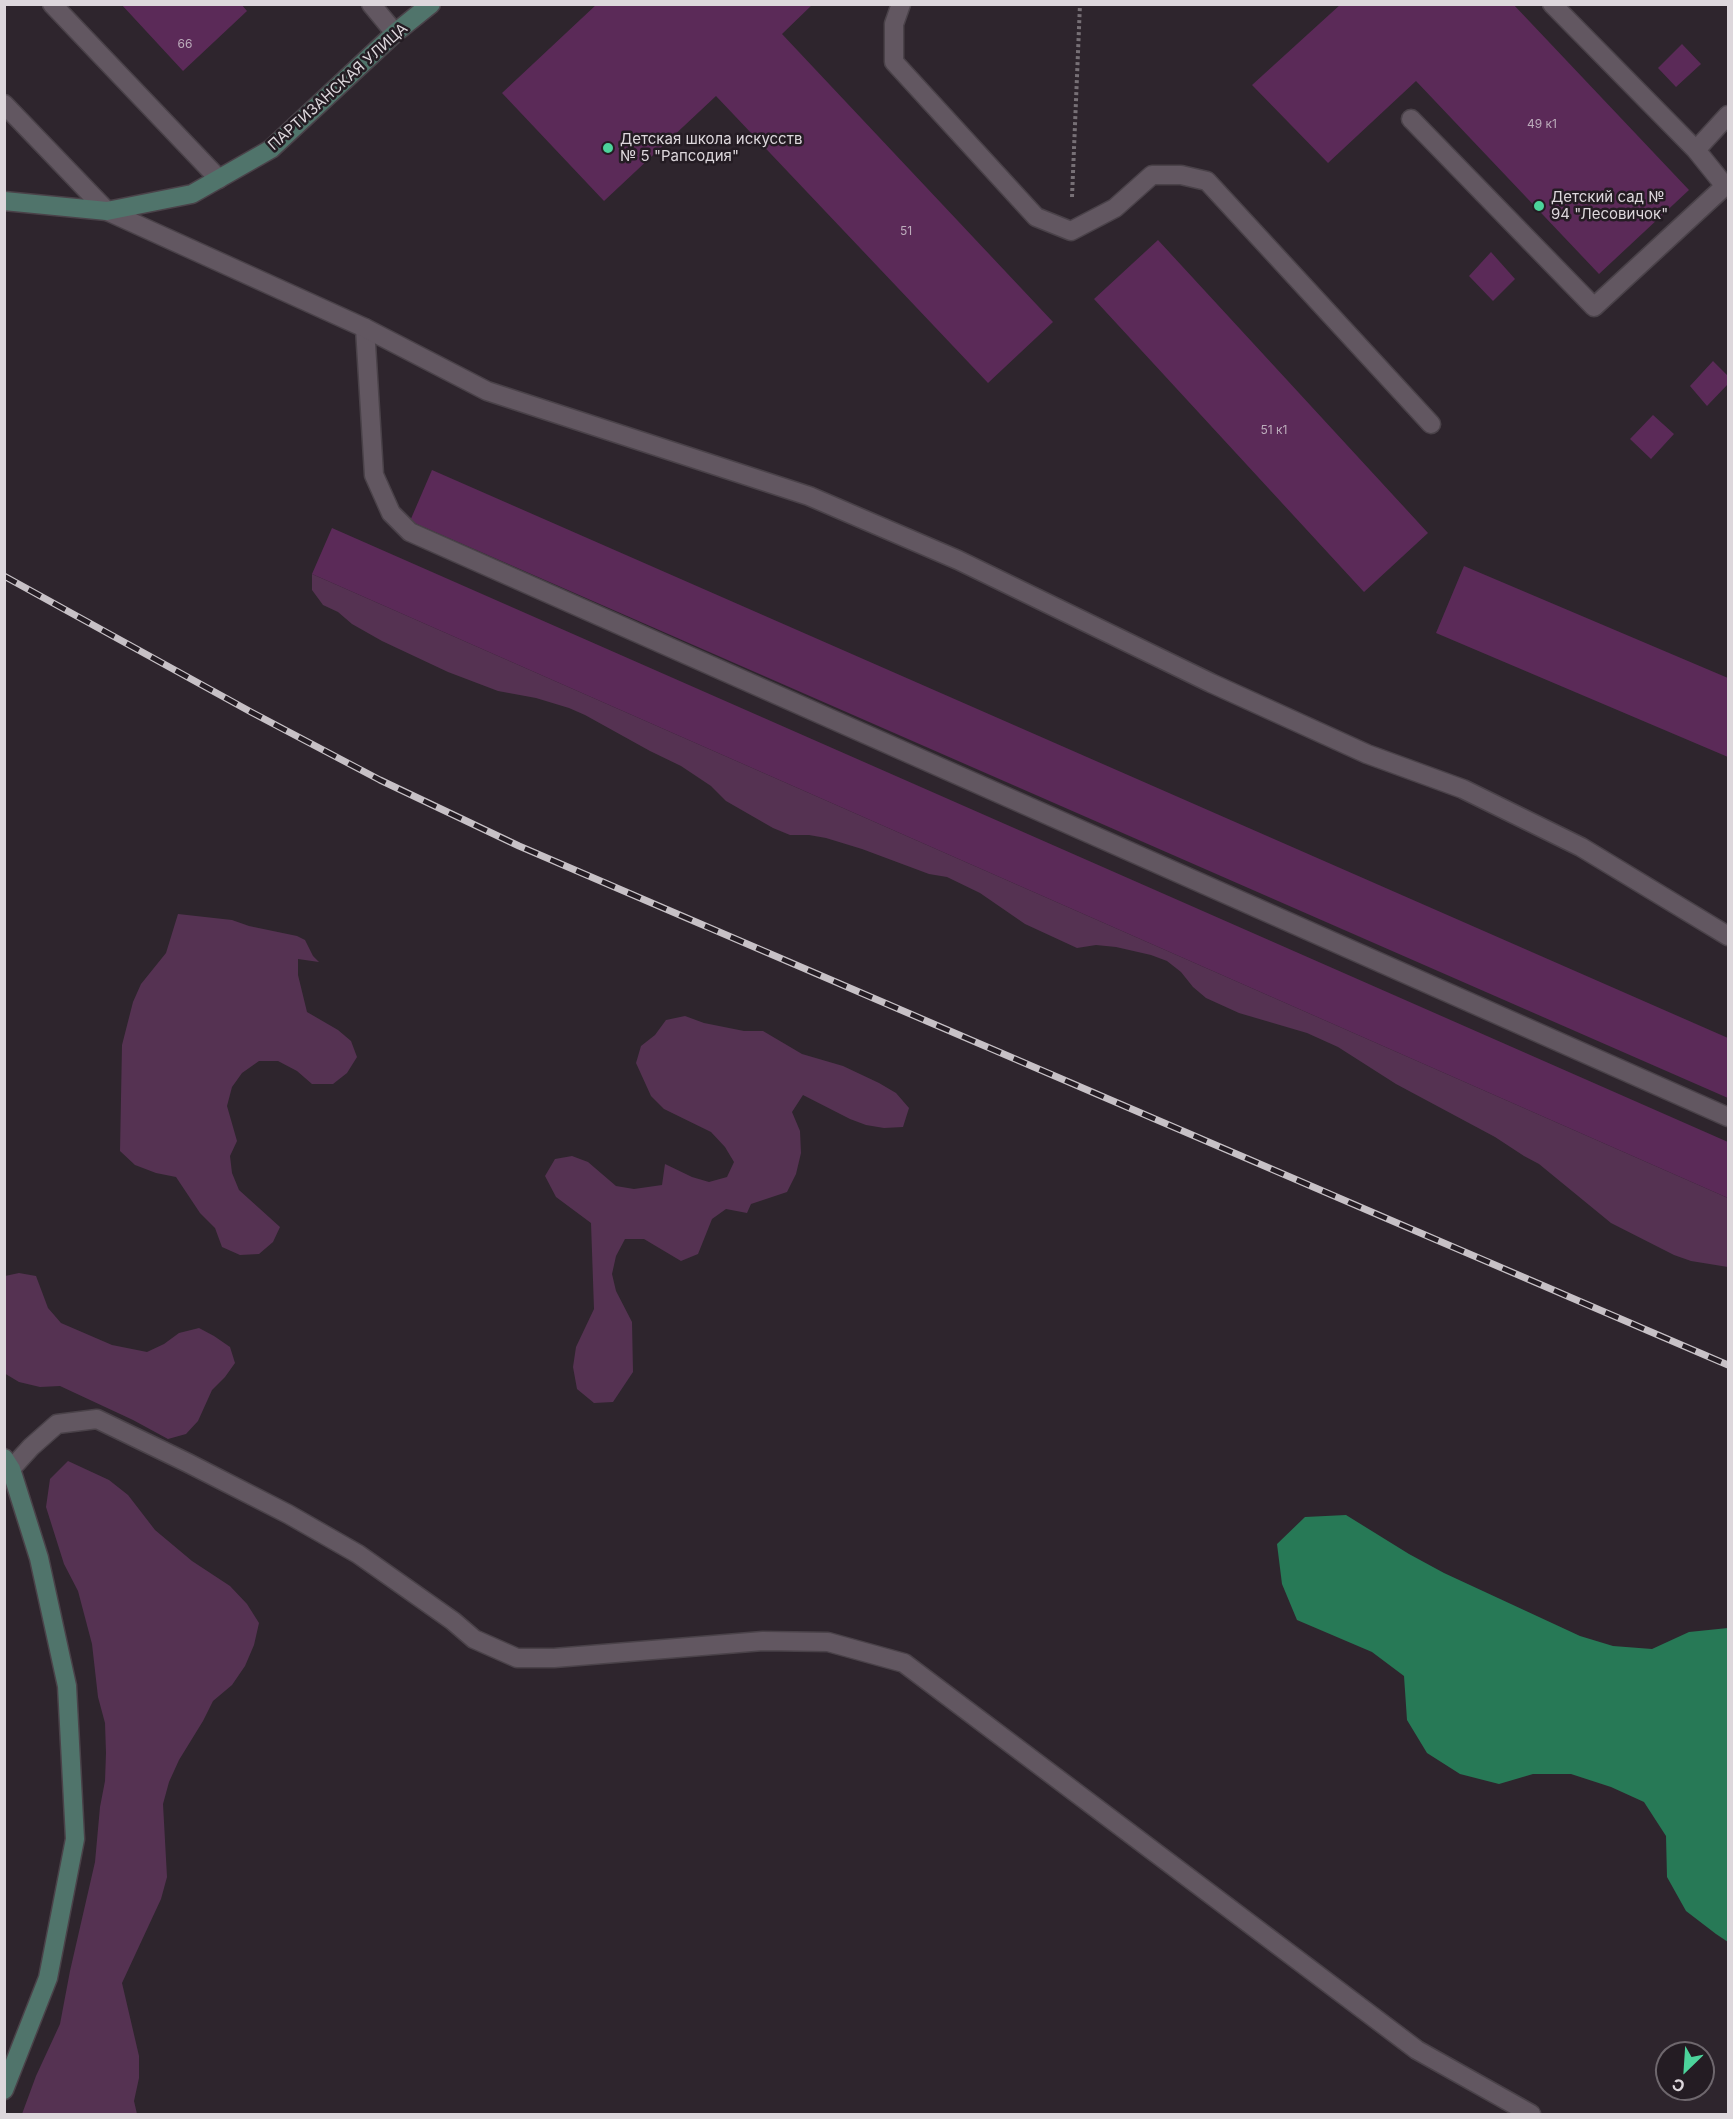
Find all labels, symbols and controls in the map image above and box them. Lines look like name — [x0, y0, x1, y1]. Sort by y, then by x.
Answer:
street label: ПАРТИЗАНСКАЯ УЛИЦА — [265, 20, 411, 154]
house number: 66 — [178, 37, 192, 51]
house number: 49 к1 — [1527, 117, 1557, 131]
place label: Детская школа искусств № 5 "Рапсодия" — [620, 130, 802, 165]
marker: Детская школа искусств № 5 "Рапсодия" — [601, 141, 615, 155]
place label: Детский сад № 94 "Лесовичок" — [1551, 188, 1668, 223]
marker: Детский сад № 94 "Лесовичок" — [1532, 199, 1546, 213]
house number: 51 — [900, 224, 912, 238]
house number: 51 к1 — [1261, 423, 1287, 437]
north arrow — [1655, 2041, 1715, 2101]
text: С — [1669, 2074, 1688, 2097]

